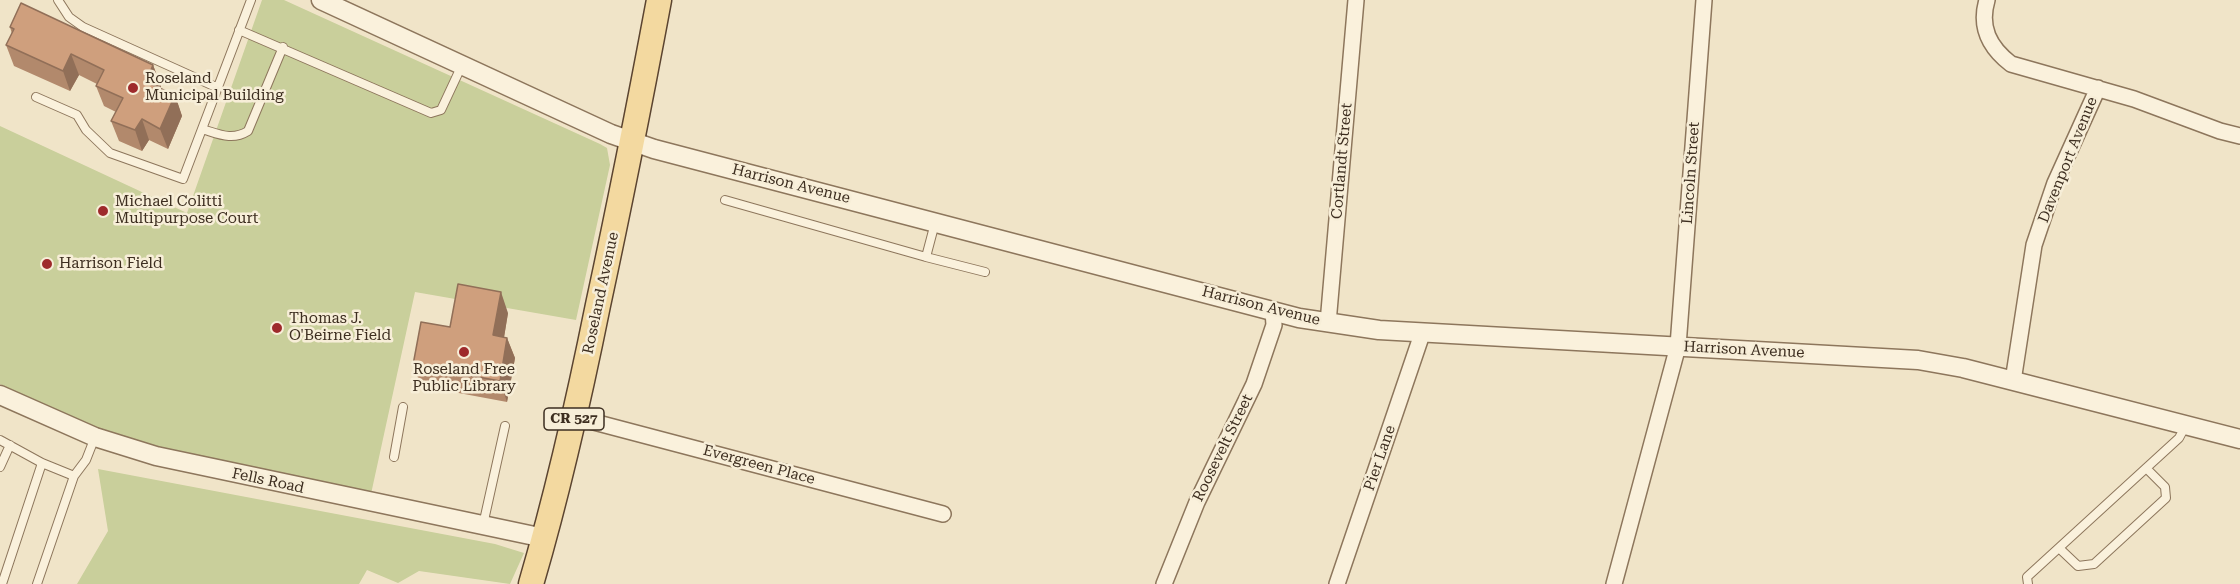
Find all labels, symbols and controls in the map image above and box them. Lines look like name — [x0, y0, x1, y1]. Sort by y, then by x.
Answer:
place label: Roseland Municipal Building — [145, 70, 284, 105]
marker: Roseland Municipal Building — [126, 81, 140, 95]
street label: Davenport Avenue — [2035, 94, 2101, 226]
street label: Cortlandt Street — [1328, 102, 1356, 220]
street label: Lincoln Street — [1678, 121, 1704, 225]
street label: Harrison Avenue — [730, 161, 852, 207]
place label: Michael Colitti Multipurpose Court — [115, 193, 258, 228]
marker: Michael Colitti Multipurpose Court — [96, 204, 110, 218]
street label: Roseland Avenue — [579, 230, 623, 356]
place label: Harrison Field — [59, 255, 163, 273]
marker: Harrison Field — [40, 257, 54, 271]
street label: Harrison Avenue — [1200, 283, 1322, 329]
place label: Thomas J. O'Beirne Field — [289, 310, 391, 345]
marker: Thomas J. O'Beirne Field — [270, 321, 284, 335]
street label: Harrison Avenue — [1683, 338, 1805, 362]
marker: Roseland Free Public Library — [457, 345, 471, 359]
place label: Roseland Free Public Library — [412, 361, 516, 396]
street label: Roosevelt Street — [1189, 391, 1257, 505]
road number: CR 527 — [544, 408, 604, 430]
street label: Pier Lane — [1360, 423, 1400, 493]
street label: Evergreen Place — [701, 441, 817, 489]
street label: Fells Road — [230, 465, 306, 497]

